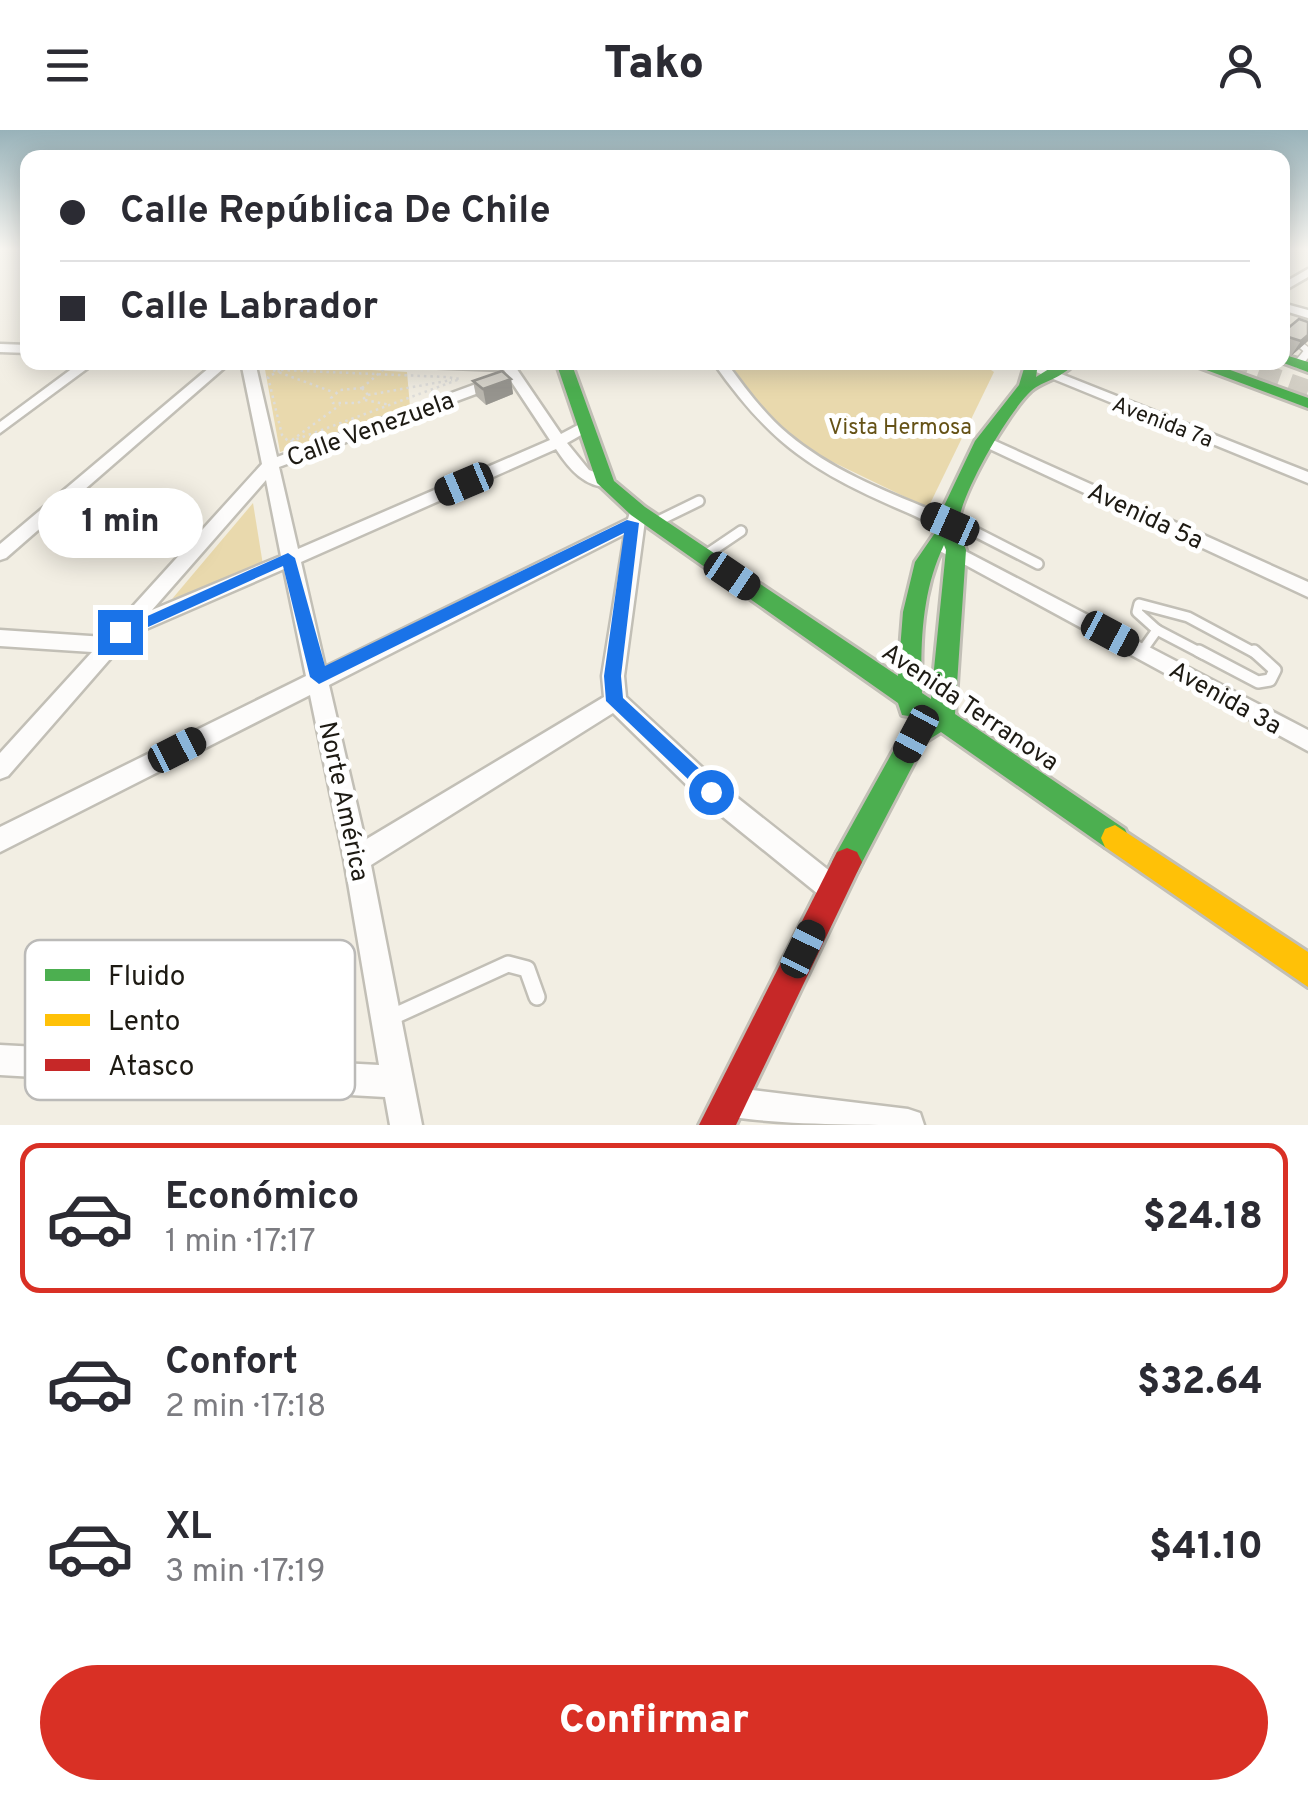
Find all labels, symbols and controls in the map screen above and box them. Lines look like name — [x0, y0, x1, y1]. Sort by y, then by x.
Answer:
text: Tako — [604, 37, 704, 94]
icon: menu — [40, 38, 95, 93]
icon: person — [1213, 38, 1268, 93]
text: Calle República De Chile — [120, 188, 551, 237]
text: Calle Labrador — [120, 284, 378, 333]
street label: Calle Venezuela — [283, 386, 459, 476]
street label: Avenida 7a — [1108, 392, 1216, 455]
park label: Vista Hermosa — [828, 415, 972, 442]
car — [431, 458, 497, 510]
street label: Avenida 5a — [1082, 477, 1208, 558]
callout: 1 min — [38, 487, 202, 557]
car — [916, 498, 984, 550]
text: 1 min — [81, 503, 160, 543]
car — [699, 547, 765, 605]
car — [1076, 607, 1144, 661]
route end — [98, 610, 143, 655]
street label: Avenida Terranova — [875, 637, 1064, 780]
street label: Avenida 3a — [1163, 656, 1287, 744]
car — [889, 700, 943, 768]
street label: Norte América — [310, 719, 375, 884]
car — [143, 723, 211, 777]
route start — [689, 770, 734, 815]
car — [776, 915, 830, 983]
legend — [25, 940, 355, 1100]
text: Fluido — [108, 960, 185, 996]
text: Lento — [108, 1005, 180, 1041]
text: Atasco — [108, 1050, 194, 1086]
icon: car — [45, 1173, 135, 1263]
text: Económico — [165, 1174, 359, 1223]
text: $24.18 — [1143, 1194, 1263, 1243]
text: 1 min · 17:17 — [165, 1223, 316, 1263]
icon: car — [45, 1338, 135, 1428]
text: Confort — [165, 1339, 298, 1388]
text: $32.64 — [1137, 1359, 1263, 1408]
text: 2 min · 17:18 — [165, 1388, 326, 1428]
icon: car — [45, 1503, 135, 1593]
text: XL — [165, 1504, 212, 1553]
text: $41.10 — [1149, 1524, 1263, 1573]
text: 3 min · 17:19 — [165, 1553, 326, 1593]
button: Confirmar — [40, 1665, 1268, 1780]

